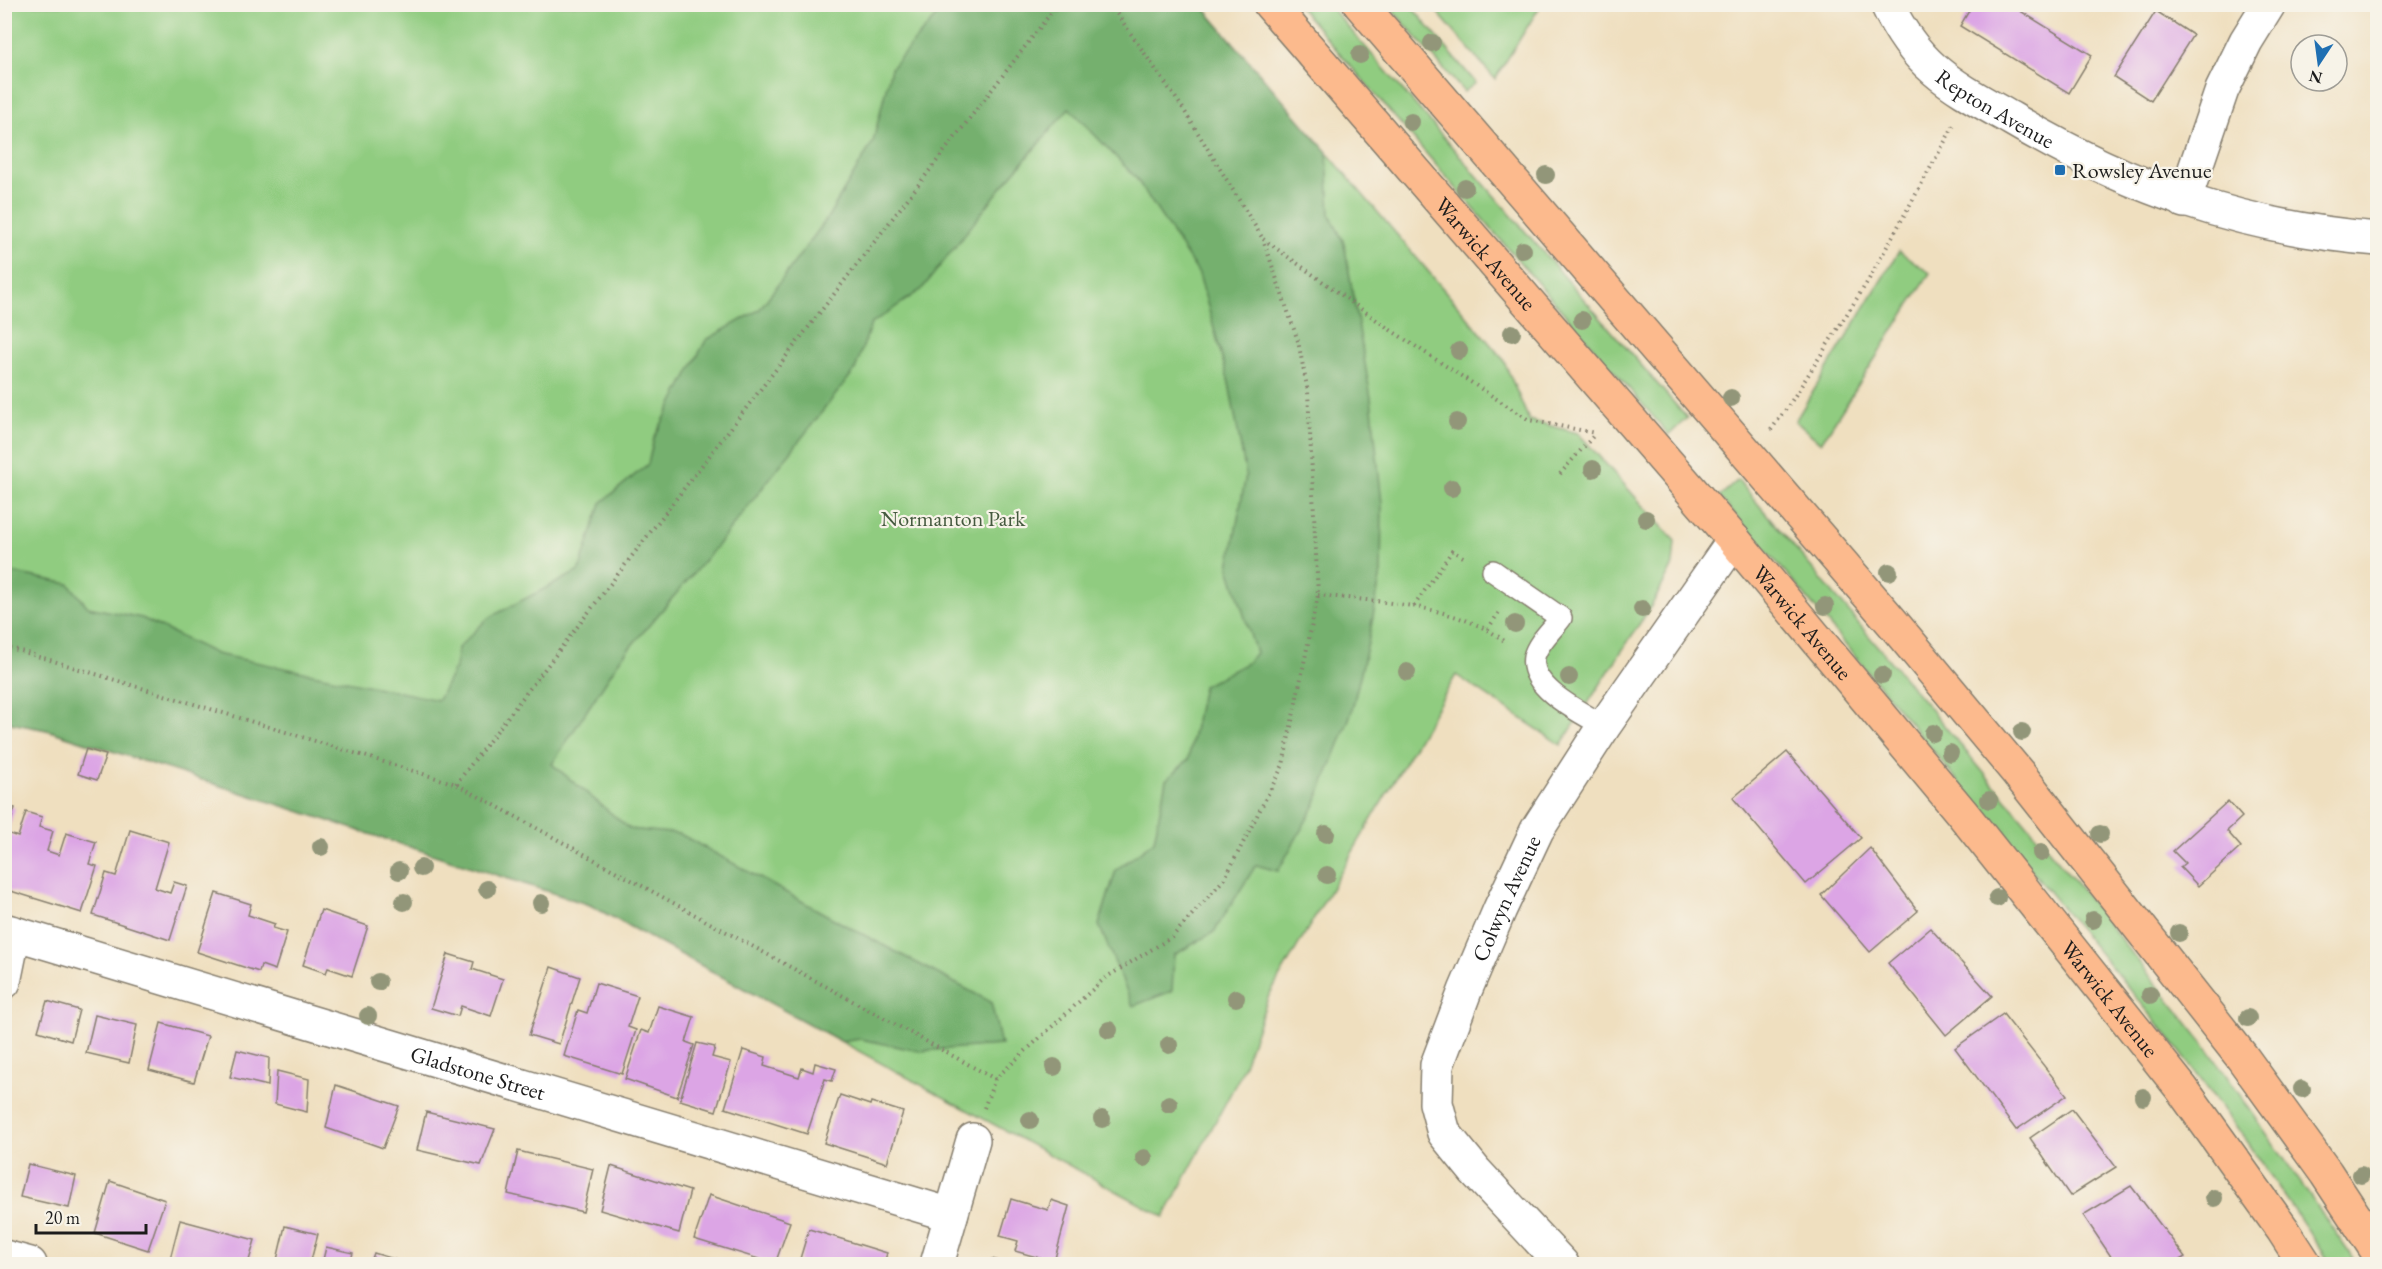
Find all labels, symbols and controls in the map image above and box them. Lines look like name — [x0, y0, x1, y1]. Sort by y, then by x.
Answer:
north arrow — [2289, 33, 2349, 93]
street label: Repton Avenue — [1930, 62, 2060, 155]
text: N — [2307, 65, 2324, 89]
place label: Rowsley Avenue — [2072, 156, 2212, 185]
marker: Rowsley Avenue — [2053, 163, 2067, 177]
street label: Warwick Avenue — [1428, 191, 1543, 317]
park label: Normanton Park — [881, 504, 1026, 533]
street label: Warwick Avenue — [1746, 559, 1859, 686]
street label: Colwyn Avenue — [1465, 830, 1548, 966]
street label: Warwick Avenue — [2054, 935, 2165, 1064]
street label: Gladstone Street — [407, 1039, 549, 1107]
scale bar — [36, 1197, 146, 1235]
text: 20 m — [45, 1206, 80, 1229]

